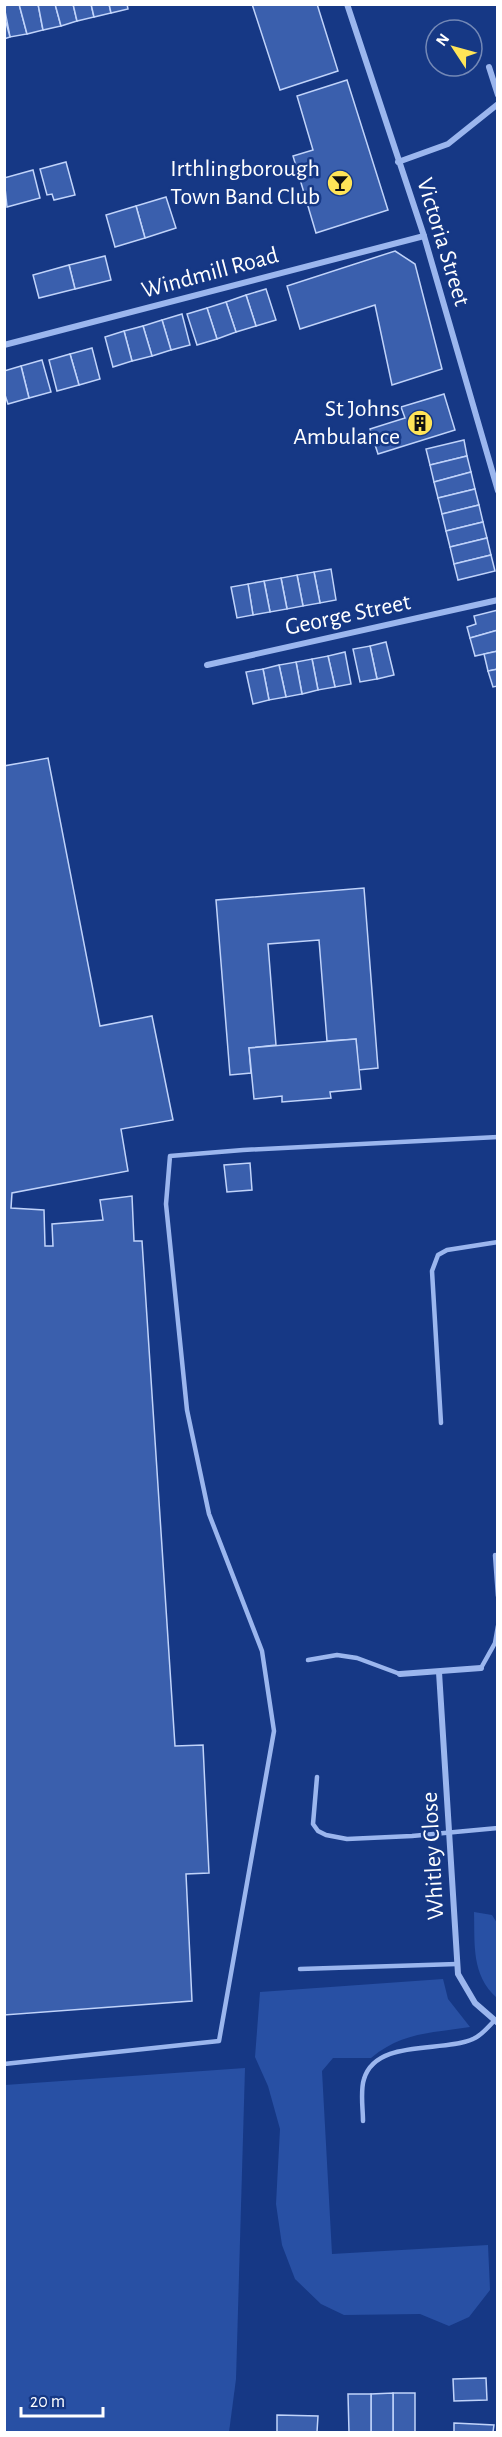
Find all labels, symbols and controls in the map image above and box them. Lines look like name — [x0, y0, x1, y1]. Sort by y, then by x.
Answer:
north arrow — [424, 18, 484, 78]
text: N — [433, 31, 452, 49]
place label: Irthlingborough Town Band Club — [170, 157, 320, 209]
bar icon: Irthlingborough Town Band Club — [325, 168, 355, 198]
street label: Victoria Street — [412, 175, 474, 309]
street label: Windmill Road — [139, 243, 281, 303]
place label: St Johns Ambulance — [293, 397, 400, 449]
building icon: St Johns Ambulance — [405, 408, 435, 438]
street label: George Street — [283, 590, 413, 640]
street label: Whitley Close — [418, 1791, 448, 1921]
scale bar — [21, 2380, 104, 2418]
text: 20 m — [30, 2393, 65, 2411]

